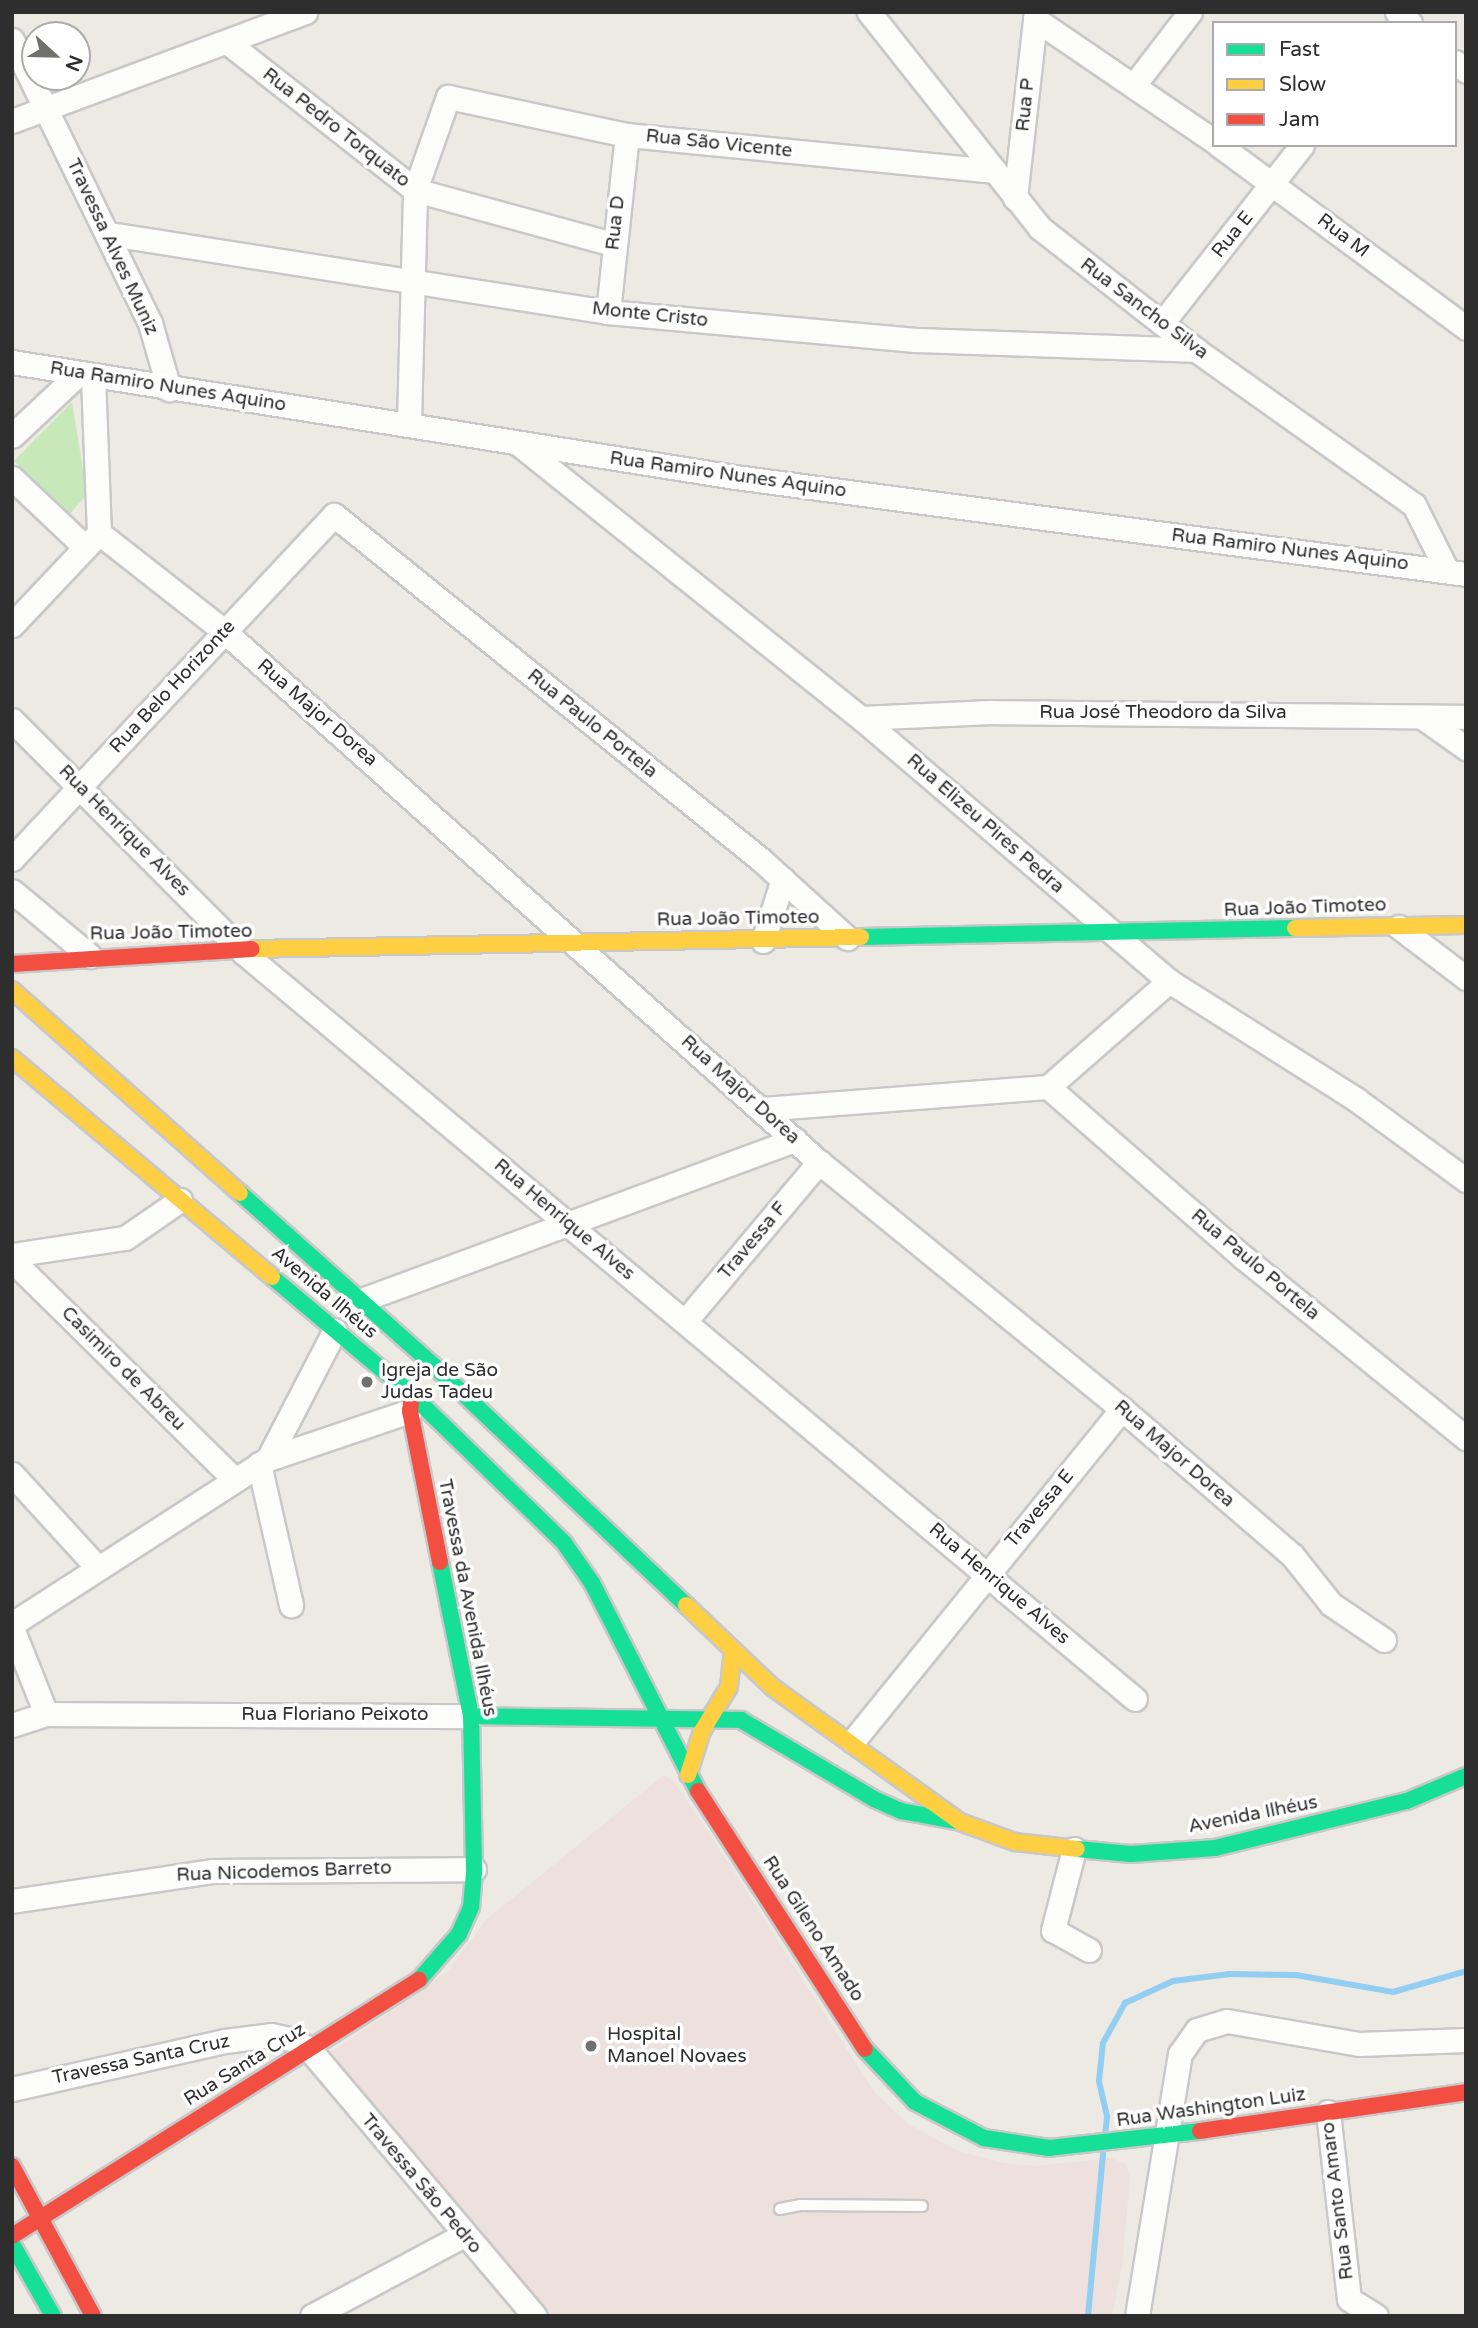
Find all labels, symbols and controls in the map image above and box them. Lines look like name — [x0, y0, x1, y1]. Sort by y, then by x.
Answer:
north arrow — [21, 21, 91, 91]
legend — [1212, 21, 1457, 147]
text: Fast — [1279, 37, 1320, 62]
text: N — [61, 52, 87, 74]
street label: Rua Pedro Torquato — [258, 63, 414, 193]
text: Slow — [1279, 72, 1326, 97]
street label: Rua P — [1012, 77, 1040, 133]
text: Jam — [1279, 107, 1320, 132]
street label: Rua São Vicente — [645, 125, 793, 163]
street label: Travessa Alves Muniz — [61, 155, 163, 339]
street label: Rua D — [602, 194, 630, 252]
street label: Rua E — [1208, 207, 1258, 263]
street label: Rua M — [1313, 209, 1373, 263]
street label: Rua Sancho Silva — [1075, 253, 1213, 365]
street label: Monte Cristo — [591, 298, 709, 332]
street label: Rua Ramiro Nunes Aquino — [48, 357, 288, 417]
street label: Rua Ramiro Nunes Aquino — [608, 447, 848, 503]
street label: Rua Ramiro Nunes Aquino — [1170, 524, 1410, 576]
street label: Rua Belo Horizonte — [105, 616, 241, 758]
street label: Rua Major Dorea — [252, 654, 382, 772]
street label: Rua Paulo Portela — [522, 664, 662, 784]
street label: Rua José Theodoro da Silva — [1039, 702, 1287, 724]
street label: Rua Elizeu Pires Pedra — [902, 749, 1068, 899]
street label: Rua Henrique Alves — [53, 760, 195, 902]
street label: Rua João Timoteo — [1223, 894, 1387, 922]
street label: Rua João Timoteo — [656, 906, 820, 932]
street label: Rua João Timoteo — [89, 920, 253, 946]
street label: Rua Major Dorea — [676, 1031, 804, 1149]
street label: Rua Henrique Alves — [489, 1154, 639, 1286]
street label: Travessa F — [714, 1198, 792, 1284]
street label: Rua Paulo Portela — [1186, 1205, 1324, 1325]
street label: Avenida Ilhéus — [266, 1242, 382, 1344]
street label: Casimiro de Abreu — [56, 1302, 190, 1436]
place label: Igreja de São Judas Tadeu — [381, 1360, 498, 1404]
marker: Igreja de São Judas Tadeu — [359, 1374, 375, 1390]
street label: Rua Major Dorea — [1109, 1395, 1239, 1513]
street label: Travessa E — [1001, 1465, 1079, 1553]
street label: Travessa da Avenida Ilhéus — [433, 1477, 501, 1719]
street label: Rua Henrique Alves — [924, 1518, 1074, 1650]
street label: Rua Floriano Peixoto — [241, 1704, 429, 1726]
street label: Avenida Ilhéus — [1186, 1791, 1320, 1839]
street label: Rua Gileno Amado — [757, 1852, 869, 2006]
street label: Rua Nicodemos Barreto — [176, 1857, 392, 1887]
street label: Rua Santa Cruz — [180, 2019, 310, 2111]
place label: Hospital Manoel Novaes — [607, 2024, 746, 2068]
street label: Travessa Santa Cruz — [50, 2030, 232, 2090]
marker: Hospital Manoel Novaes — [581, 2036, 601, 2056]
street label: Rua Washington Luiz — [1115, 2083, 1307, 2133]
street label: Travessa São Pedro — [356, 2109, 486, 2259]
street label: Rua Santo Amaro — [1317, 2121, 1359, 2281]

